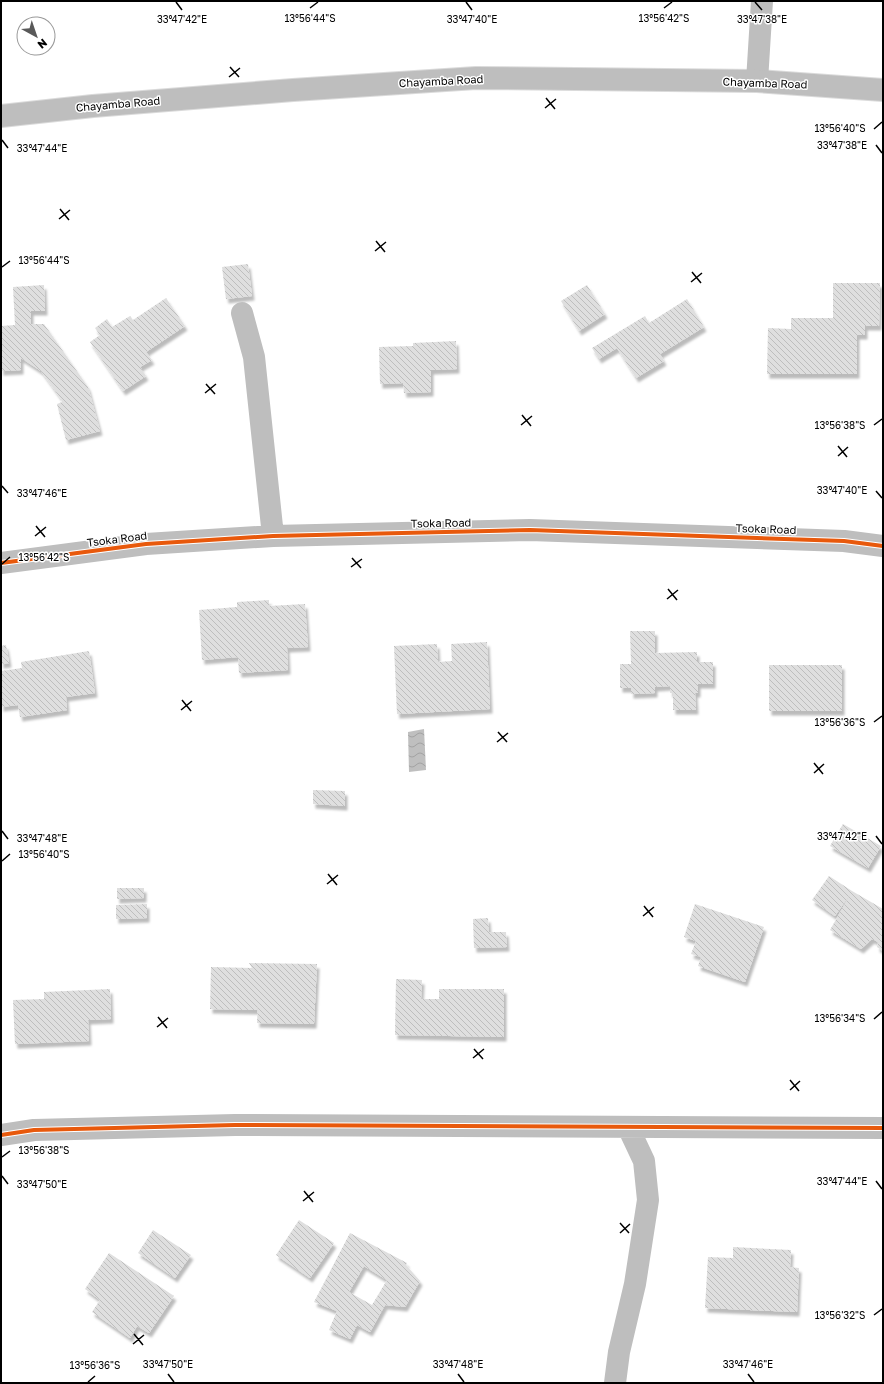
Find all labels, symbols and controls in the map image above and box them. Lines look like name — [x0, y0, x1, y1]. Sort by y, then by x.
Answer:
text: 13°56'44"S — [284, 12, 336, 24]
text: 13°56'42"S — [639, 12, 689, 24]
text: 33°47'42"E — [157, 13, 207, 25]
text: 33°47'40"E — [447, 13, 497, 25]
text: 33°47'38"E — [737, 13, 787, 25]
north arrow — [16, 16, 56, 56]
text: N — [35, 36, 50, 52]
street label: Chayamba Road — [398, 72, 484, 89]
street label: Chayamba Road — [722, 75, 808, 90]
street label: Chayamba Road — [75, 93, 161, 114]
text: 13°56'40"S — [814, 122, 866, 134]
text: 33°47'38"E — [817, 139, 867, 151]
text: 33°47'44"E — [17, 142, 67, 154]
text: 13°56'44"S — [18, 254, 70, 266]
text: 13°56'38"S — [815, 419, 865, 431]
text: 33°47'40"E — [817, 484, 867, 496]
text: 33°47'46"E — [17, 487, 67, 499]
street label: Tsoka Road — [411, 515, 471, 530]
street label: Tsoka Road — [735, 521, 797, 536]
street label: Tsoka Road — [86, 528, 148, 549]
text: 13°56'42"S — [19, 551, 69, 563]
text: 13°56'36"S — [815, 716, 865, 728]
text: 33°47'42"E — [817, 830, 867, 842]
text: 33°47'48"E — [17, 832, 67, 844]
text: 13°56'40"S — [18, 848, 70, 860]
text: 13°56'34"S — [815, 1012, 865, 1024]
text: 13°56'38"S — [19, 1144, 69, 1156]
text: 33°47'44"E — [817, 1175, 867, 1187]
text: 33°47'50"E — [17, 1178, 67, 1190]
text: 13°56'32"S — [815, 1309, 865, 1321]
text: 33°47'50"E — [143, 1358, 193, 1370]
text: 33°47'48"E — [433, 1358, 483, 1370]
text: 33°47'46"E — [723, 1358, 773, 1370]
text: 13°56'36"S — [70, 1359, 120, 1371]

